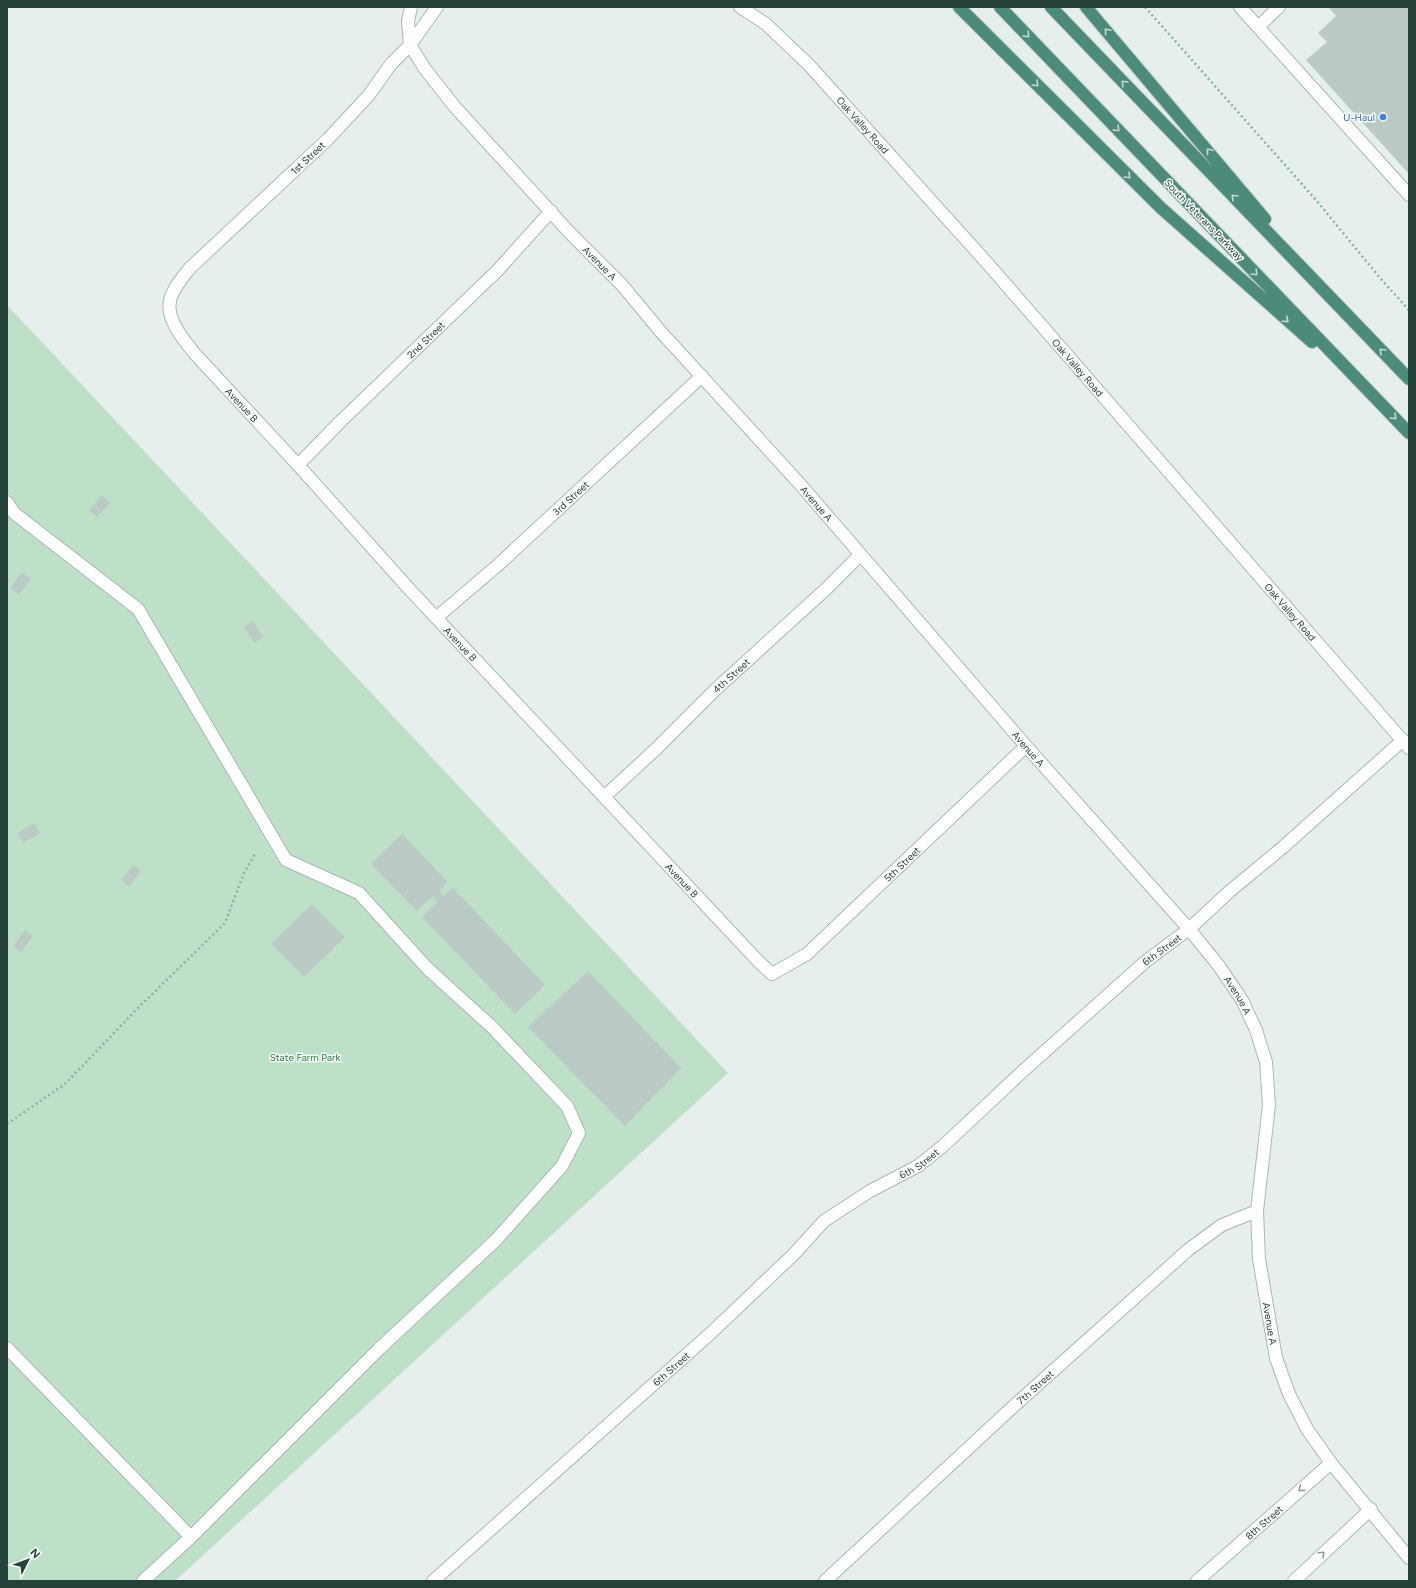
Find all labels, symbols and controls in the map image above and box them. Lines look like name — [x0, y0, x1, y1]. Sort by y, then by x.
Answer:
one-way arrow — [1104, 28, 1111, 35]
one-way arrow — [1022, 30, 1029, 38]
one-way arrow — [1031, 79, 1039, 87]
one-way arrow — [1121, 80, 1129, 88]
street label: Oak Valley Road — [834, 94, 892, 156]
place label: U-Haul — [1343, 111, 1375, 124]
marker: U-Haul — [1378, 112, 1388, 122]
one-way arrow — [1112, 124, 1119, 132]
street label: 1st Street — [288, 138, 328, 177]
one-way arrow — [1206, 149, 1213, 156]
one-way arrow — [1123, 171, 1131, 179]
street label: South Veterans Parkway — [1162, 176, 1247, 264]
one-way arrow — [1231, 194, 1238, 202]
street label: Avenue A — [580, 243, 620, 283]
one-way arrow — [1250, 268, 1258, 276]
one-way arrow — [1282, 315, 1289, 322]
street label: 2nd Street — [404, 318, 447, 361]
street label: Oak Valley Road — [1049, 336, 1107, 399]
one-way arrow — [1379, 348, 1387, 356]
street label: Avenue B — [223, 385, 261, 425]
one-way arrow — [1389, 412, 1397, 420]
street label: 3rd Street — [549, 478, 592, 518]
street label: Avenue A — [798, 483, 836, 524]
street label: Oak Valley Road — [1262, 580, 1319, 643]
street label: Avenue B — [441, 624, 480, 664]
street label: 4th Street — [710, 655, 753, 696]
street label: Avenue A — [1009, 728, 1048, 769]
street label: 5th Street — [881, 843, 923, 884]
street label: Avenue B — [663, 860, 701, 900]
street label: 6th Street — [1139, 930, 1184, 968]
street label: Avenue A — [1221, 973, 1255, 1017]
park label: State Farm Park — [270, 1051, 340, 1064]
street label: 6th Street — [897, 1145, 942, 1181]
street label: Avenue A — [1260, 1301, 1280, 1346]
street label: 6th Street — [650, 1348, 692, 1389]
street label: 7th Street — [1014, 1367, 1056, 1407]
one-way arrow — [1299, 1484, 1306, 1491]
street label: 8th Street — [1242, 1502, 1286, 1542]
north arrow — [8, 1540, 48, 1580]
text: N — [27, 1546, 43, 1561]
one-way arrow — [1318, 1552, 1325, 1559]

